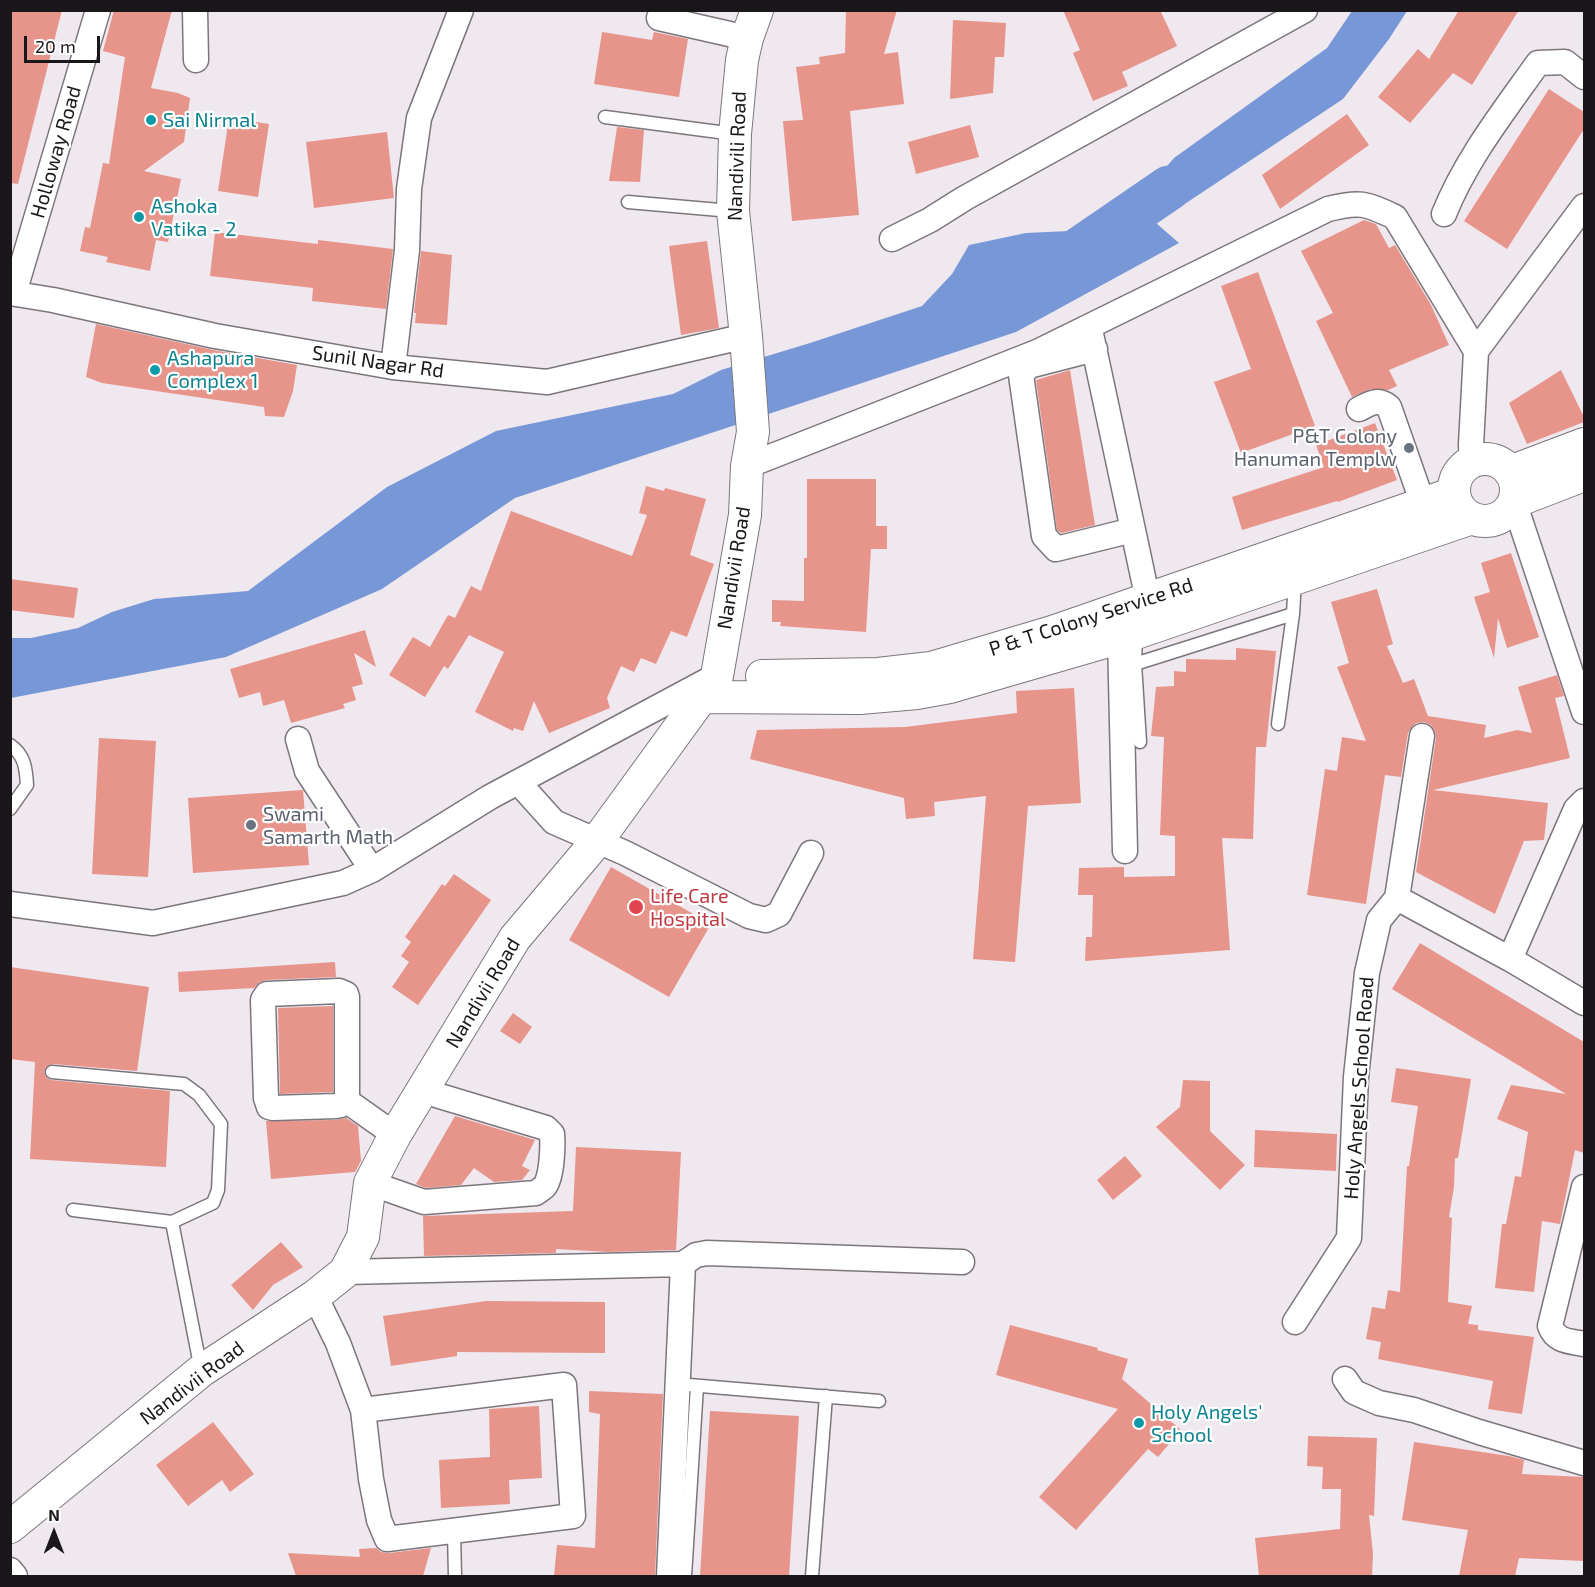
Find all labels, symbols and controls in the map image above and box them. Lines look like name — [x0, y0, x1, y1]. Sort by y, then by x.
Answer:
scale bar — [27, 24, 104, 62]
text: 20 m — [35, 35, 76, 57]
street label: Holloway Road — [26, 83, 86, 221]
street label: Nandivili Road — [723, 91, 751, 221]
place label: Sai Nirmal — [163, 108, 256, 132]
marker: Sai Nirmal — [144, 113, 158, 127]
place label: Ashoka Vatika - 2 — [151, 194, 236, 241]
marker: Ashoka Vatika - 2 — [132, 210, 146, 224]
street label: Sunil Nagar Rd — [310, 341, 446, 383]
place label: Ashapura Complex 1 — [167, 346, 259, 393]
marker: Ashapura Complex 1 — [148, 363, 162, 377]
place label: P&T Colony Hanuman Templw — [1234, 424, 1397, 471]
marker: P&T Colony Hanuman Templw — [1402, 441, 1416, 455]
street label: Nandivii Road — [712, 505, 756, 631]
street label: P & T Colony Service Rd — [986, 573, 1196, 661]
place label: Swami Samarth Math — [263, 802, 393, 849]
marker: Swami Samarth Math — [244, 818, 258, 832]
place label: Life Care Hospital — [650, 884, 729, 931]
marker: Life Care Hospital — [627, 898, 645, 916]
street label: Nandivii Road — [441, 934, 525, 1052]
street label: Holy Angels School Road — [1339, 976, 1379, 1200]
street label: Nandivii Road — [135, 1336, 249, 1430]
place label: Holy Angels' School — [1151, 1400, 1262, 1447]
marker: Holy Angels' School — [1132, 1416, 1146, 1430]
north arrow — [24, 1503, 84, 1563]
text: N — [48, 1505, 60, 1524]

